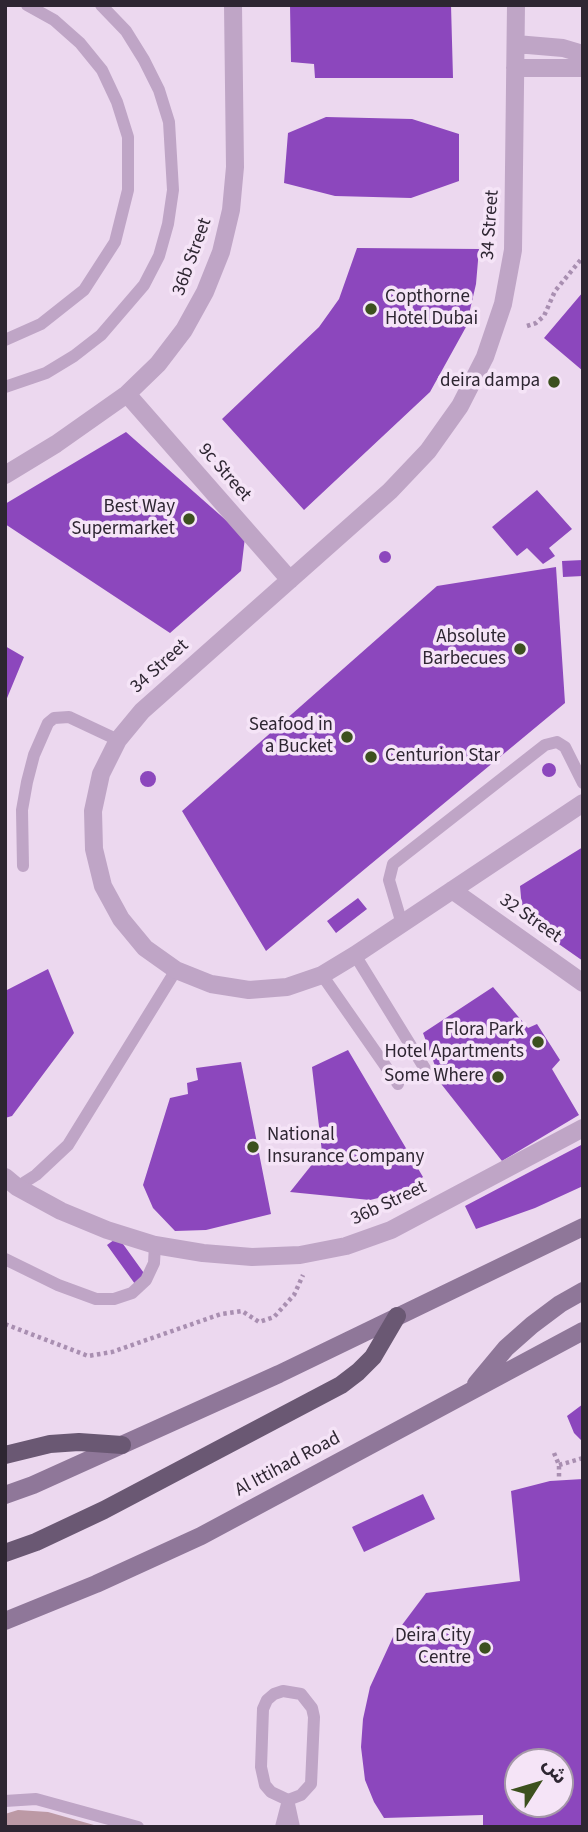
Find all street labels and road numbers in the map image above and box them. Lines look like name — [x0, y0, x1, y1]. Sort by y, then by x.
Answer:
street label: 34 Street — [477, 189, 505, 261]
street label: 36b Street — [168, 215, 218, 299]
street label: 9c Street — [193, 439, 255, 507]
street label: 34 Street — [126, 635, 194, 699]
street label: 32 Street — [495, 890, 565, 948]
street label: 36b Street — [348, 1177, 430, 1231]
street label: Al Ittihad Road — [231, 1428, 345, 1502]

